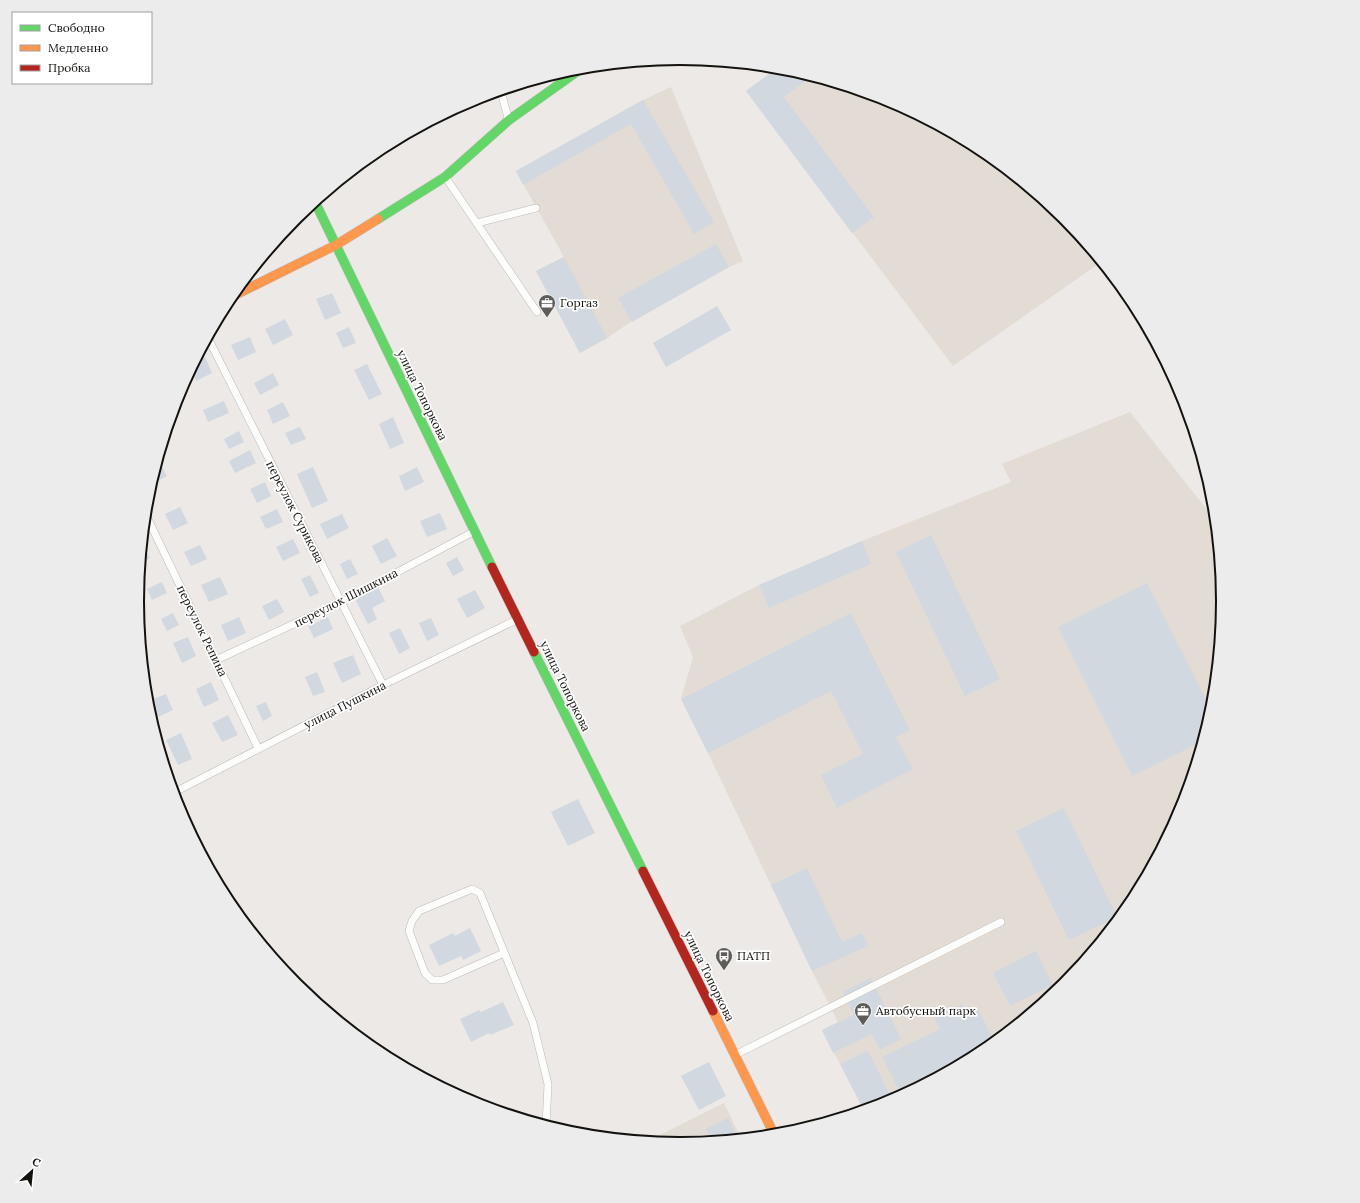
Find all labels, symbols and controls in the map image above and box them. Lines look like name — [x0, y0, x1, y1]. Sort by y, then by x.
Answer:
legend — [12, 12, 152, 84]
text: Свободно — [48, 20, 105, 35]
text: Медленно — [48, 40, 108, 55]
text: Пробка — [48, 60, 90, 75]
office icon: Горгаз — [537, 293, 557, 318]
place label: Горгаз — [560, 295, 598, 310]
street label: улица Топоркова — [394, 347, 451, 443]
street label: переулок Сурикова — [263, 458, 328, 565]
street label: переулок Шишкина — [291, 565, 400, 630]
street label: переулок Репина — [174, 583, 231, 679]
street label: улица Топоркова — [537, 638, 594, 734]
street label: улица Пушкина — [301, 677, 389, 732]
street label: улица Топоркова — [681, 928, 738, 1024]
bus stop icon: ПАТП — [714, 946, 734, 971]
place label: ПАТП — [737, 948, 770, 963]
office icon: Автобусный парк — [853, 1001, 873, 1026]
place label: Автобусный парк — [875, 1003, 977, 1018]
north arrow — [12, 1151, 52, 1191]
text: С — [30, 1154, 43, 1170]

